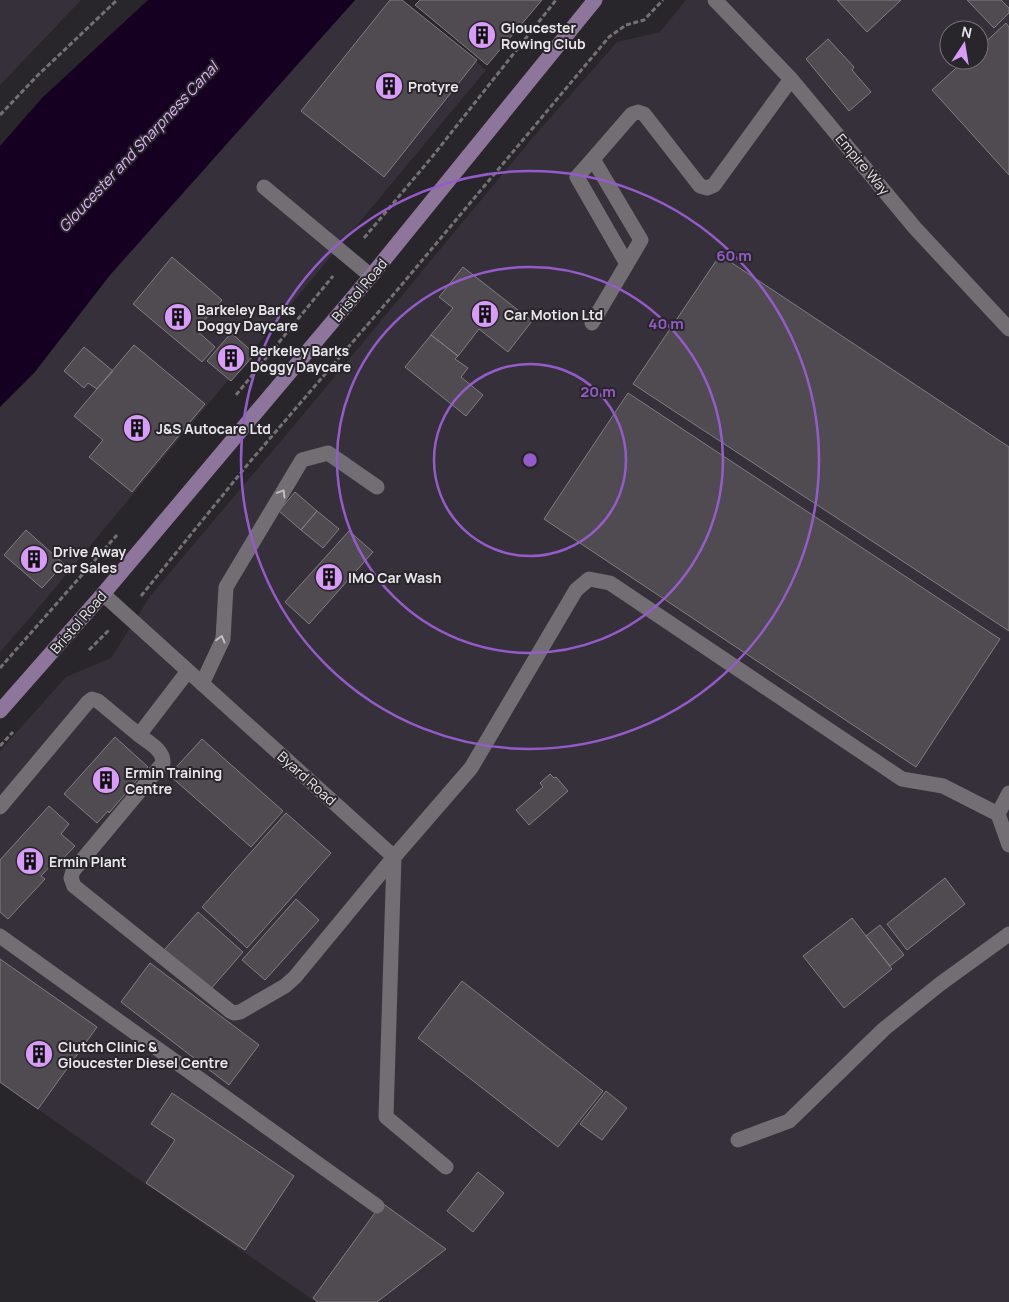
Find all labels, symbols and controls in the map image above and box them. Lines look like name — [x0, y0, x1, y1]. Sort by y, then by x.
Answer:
place label: Gloucester Rowing Club — [501, 18, 586, 53]
building icon: Gloucester Rowing Club — [467, 20, 497, 50]
north arrow — [939, 20, 989, 70]
text: N — [960, 21, 974, 42]
water label: Gloucester and Sharpness Canal — [53, 56, 224, 237]
building icon: Protyre — [374, 71, 404, 101]
place label: Protyre — [408, 77, 459, 96]
street label: Empire Way — [832, 129, 895, 199]
text: 60 m — [716, 245, 752, 266]
street label: Bristol Road — [327, 254, 391, 326]
building icon: Car Motion Ltd — [470, 299, 500, 329]
place label: Barkeley Barks Doggy Daycare — [197, 300, 298, 335]
building icon: Barkeley Barks Doggy Daycare — [163, 302, 193, 332]
place label: Car Motion Ltd — [504, 305, 603, 324]
text: 40 m — [648, 313, 684, 334]
place label: Berkeley Barks Doggy Daycare — [250, 341, 351, 376]
building icon: Berkeley Barks Doggy Daycare — [216, 343, 246, 373]
text: 20 m — [580, 381, 616, 402]
building icon: J&S Autocare Ltd — [122, 413, 152, 443]
place label: J&S Autocare Ltd — [156, 419, 271, 438]
centre of rings — [521, 451, 539, 469]
one-way arrow — [276, 490, 286, 499]
place label: Drive Away Car Sales — [53, 542, 126, 577]
building icon: Drive Away Car Sales — [19, 544, 49, 574]
building icon: IMO Car Wash — [314, 562, 344, 592]
place label: IMO Car Wash — [348, 568, 441, 587]
street label: Bristol Road — [46, 587, 110, 657]
one-way arrow — [216, 636, 226, 644]
street label: Byard Road — [274, 747, 340, 809]
place label: Ermin Training Centre — [125, 763, 222, 798]
building icon: Ermin Training Centre — [91, 765, 121, 795]
building icon: Ermin Plant — [15, 846, 45, 876]
place label: Ermin Plant — [49, 852, 127, 871]
place label: Clutch Clinic & Gloucester Diesel Centre — [58, 1037, 228, 1072]
building icon: Clutch Clinic & Gloucester Diesel Centre — [24, 1039, 54, 1069]

